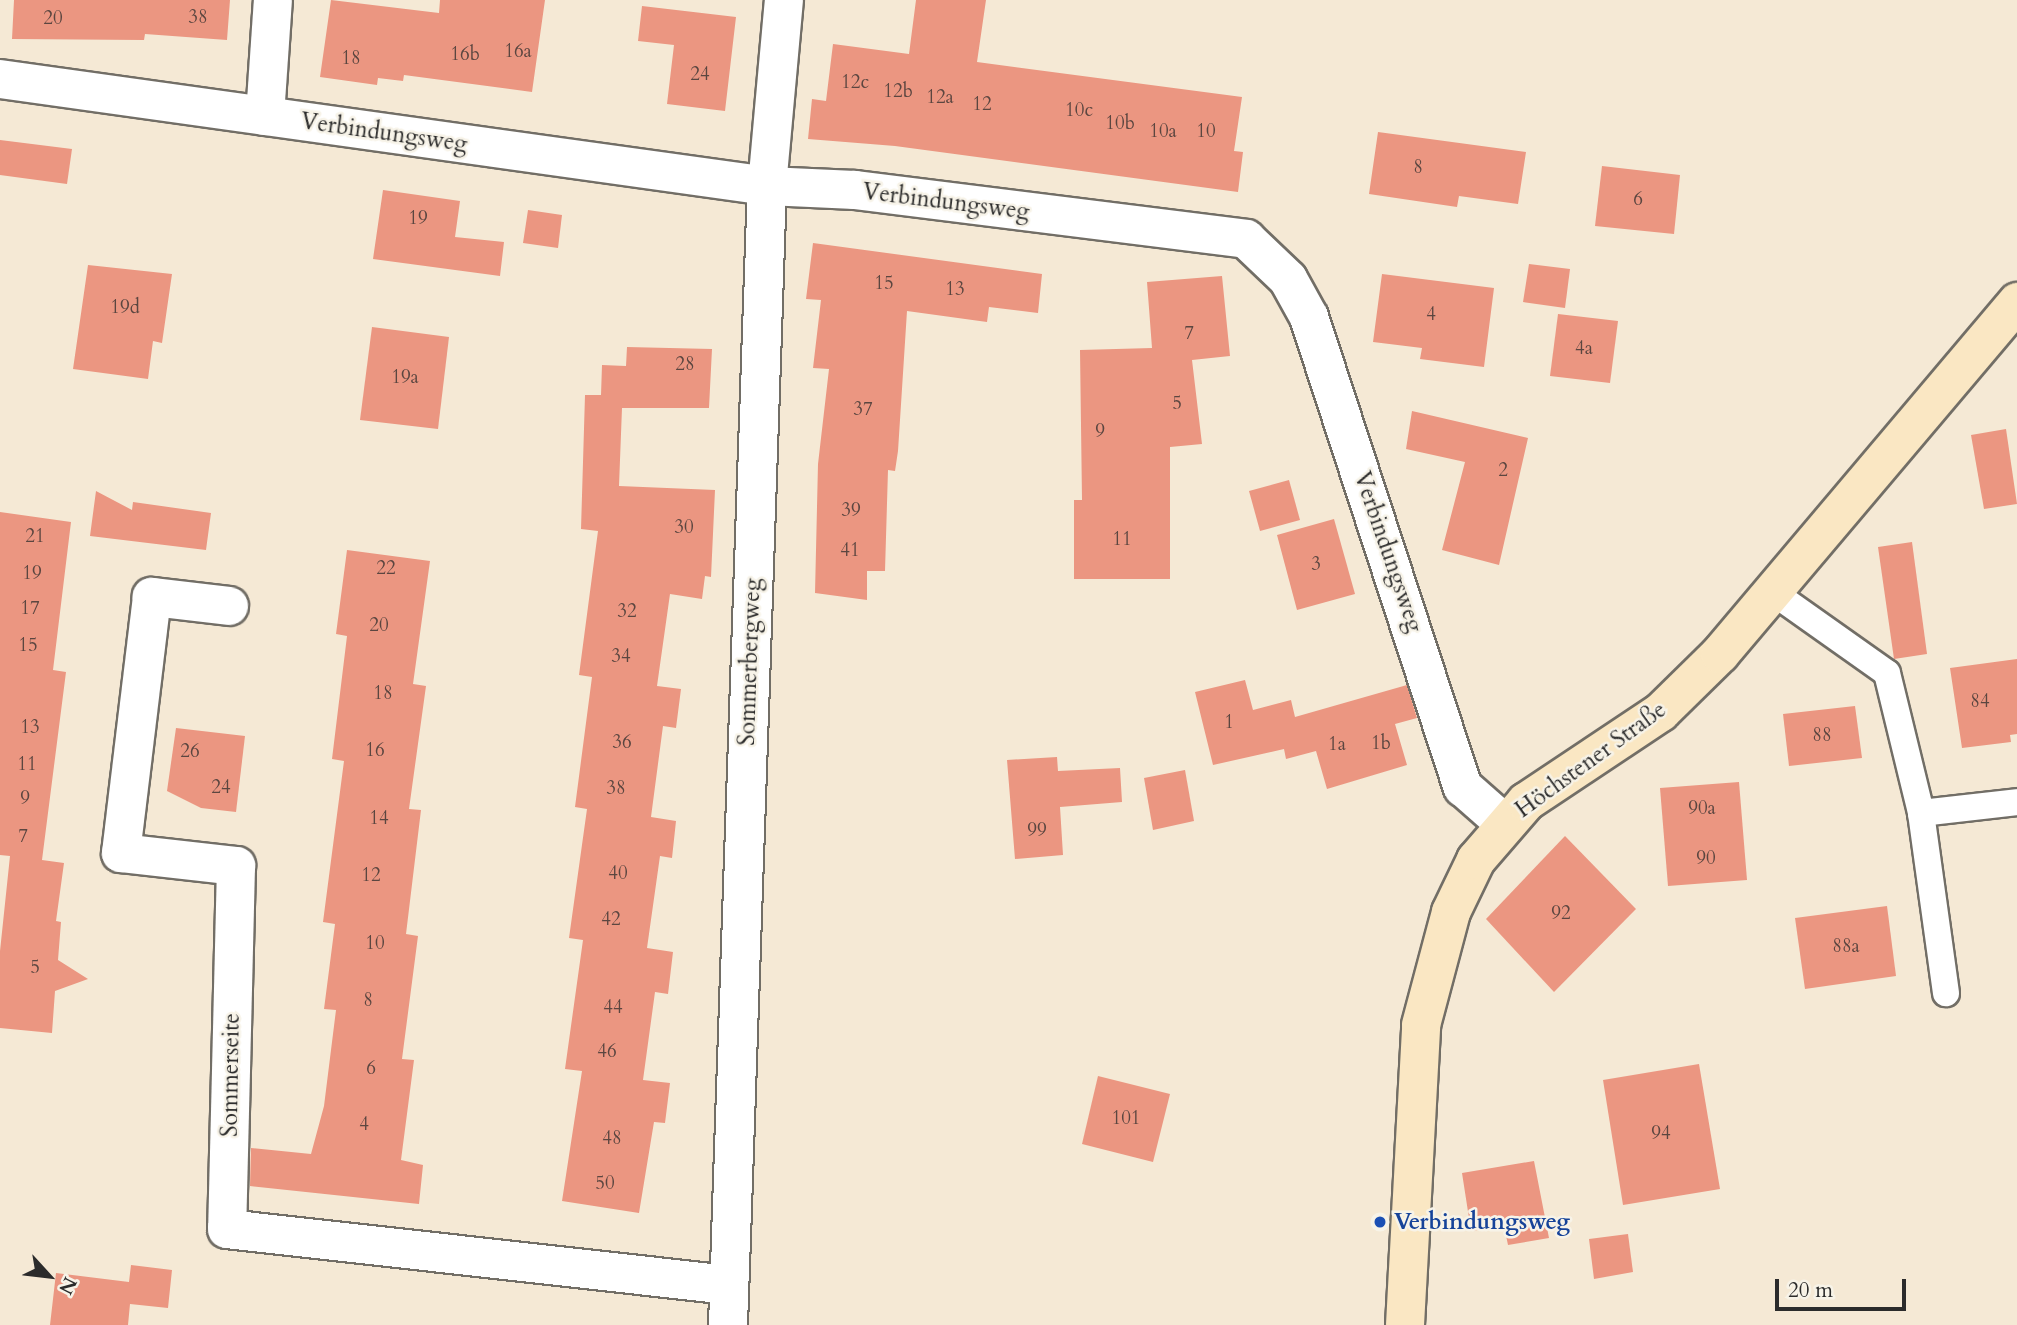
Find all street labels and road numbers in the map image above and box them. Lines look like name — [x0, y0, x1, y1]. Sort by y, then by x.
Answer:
street label: Verbindungsweg — [299, 108, 469, 158]
street label: Verbindungsweg — [861, 178, 1031, 226]
street label: Verbindungsweg — [1348, 468, 1428, 636]
street label: Sommerbergweg — [733, 578, 767, 746]
street label: Höchstener Straße — [1510, 696, 1672, 824]
street label: Sommerseite — [216, 1013, 246, 1137]

